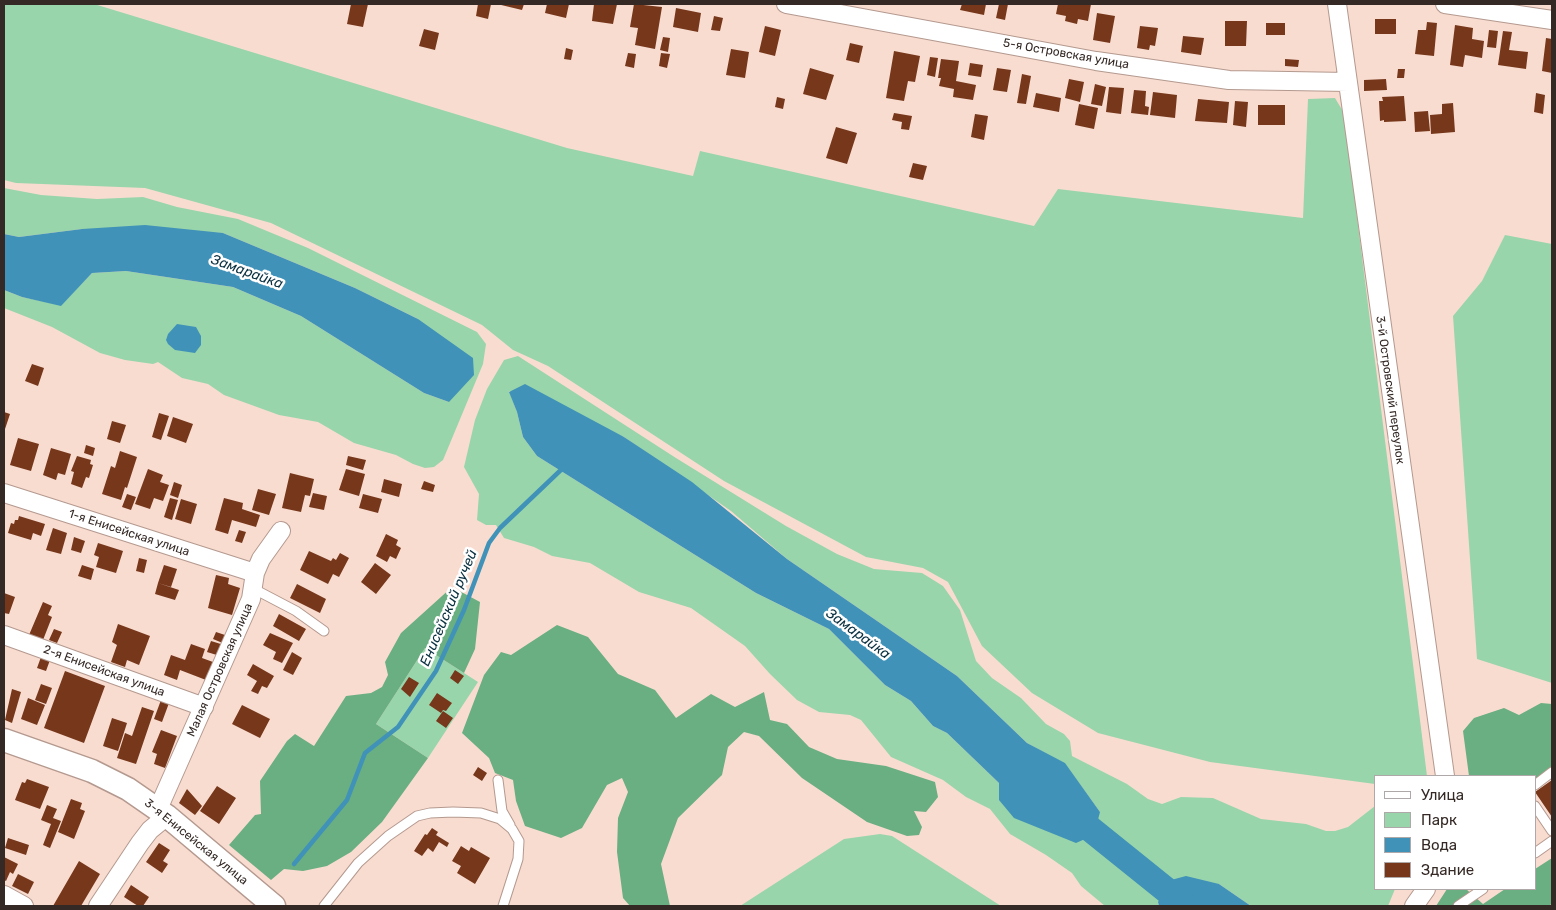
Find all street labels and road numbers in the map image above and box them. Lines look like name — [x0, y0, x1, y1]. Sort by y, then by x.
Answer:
street label: 5-я Островская улица — [1002, 36, 1130, 72]
street label: 3-й Островский переулок — [1372, 315, 1408, 465]
street label: 1-я Енисейская улица — [67, 507, 191, 559]
street label: Малая Островская улица — [184, 601, 256, 739]
street label: 2-я Енисейская улица — [41, 642, 167, 700]
street label: 3-я Енисейская улица — [141, 796, 251, 888]

